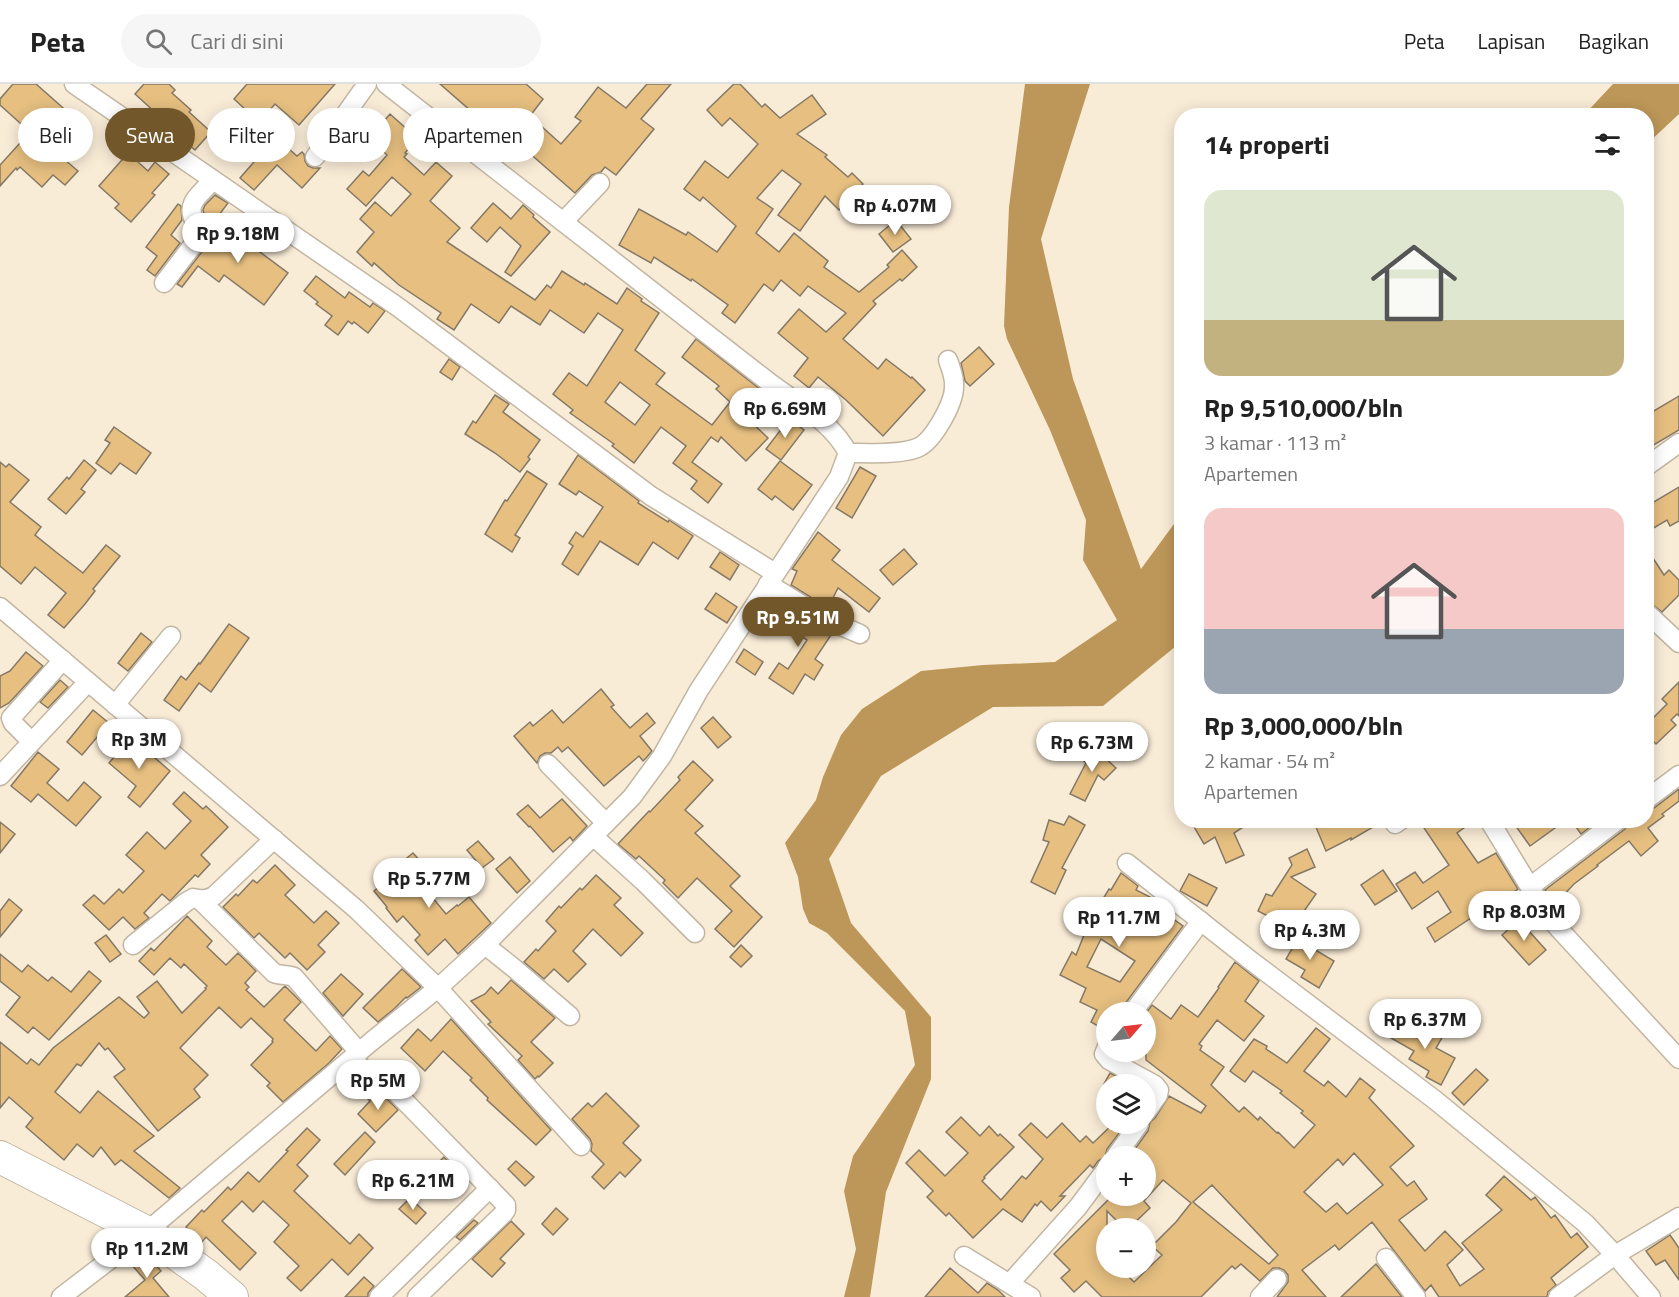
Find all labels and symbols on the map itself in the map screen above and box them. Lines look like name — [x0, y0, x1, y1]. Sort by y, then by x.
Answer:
pin: Rp 4.07M — [833, 185, 957, 236]
pin: Rp 9.18M — [176, 213, 300, 264]
pin: Rp 6.69M — [723, 388, 847, 439]
pin: Rp 9.51M — [736, 597, 860, 648]
pin: Rp 3M — [97, 719, 181, 770]
pin: Rp 6.73M — [1030, 722, 1154, 773]
pin: Rp 5.77M — [367, 858, 491, 909]
pin: Rp 8.03M — [1462, 891, 1586, 942]
pin: Rp 11.7M — [1057, 897, 1181, 948]
pin: Rp 4.3M — [1255, 910, 1365, 961]
pin: Rp 6.37M — [1363, 999, 1487, 1050]
north arrow — [1096, 1002, 1156, 1062]
pin: Rp 5M — [336, 1060, 420, 1111]
pin: Rp 6.21M — [351, 1160, 475, 1211]
pin: Rp 11.2M — [85, 1228, 209, 1279]

